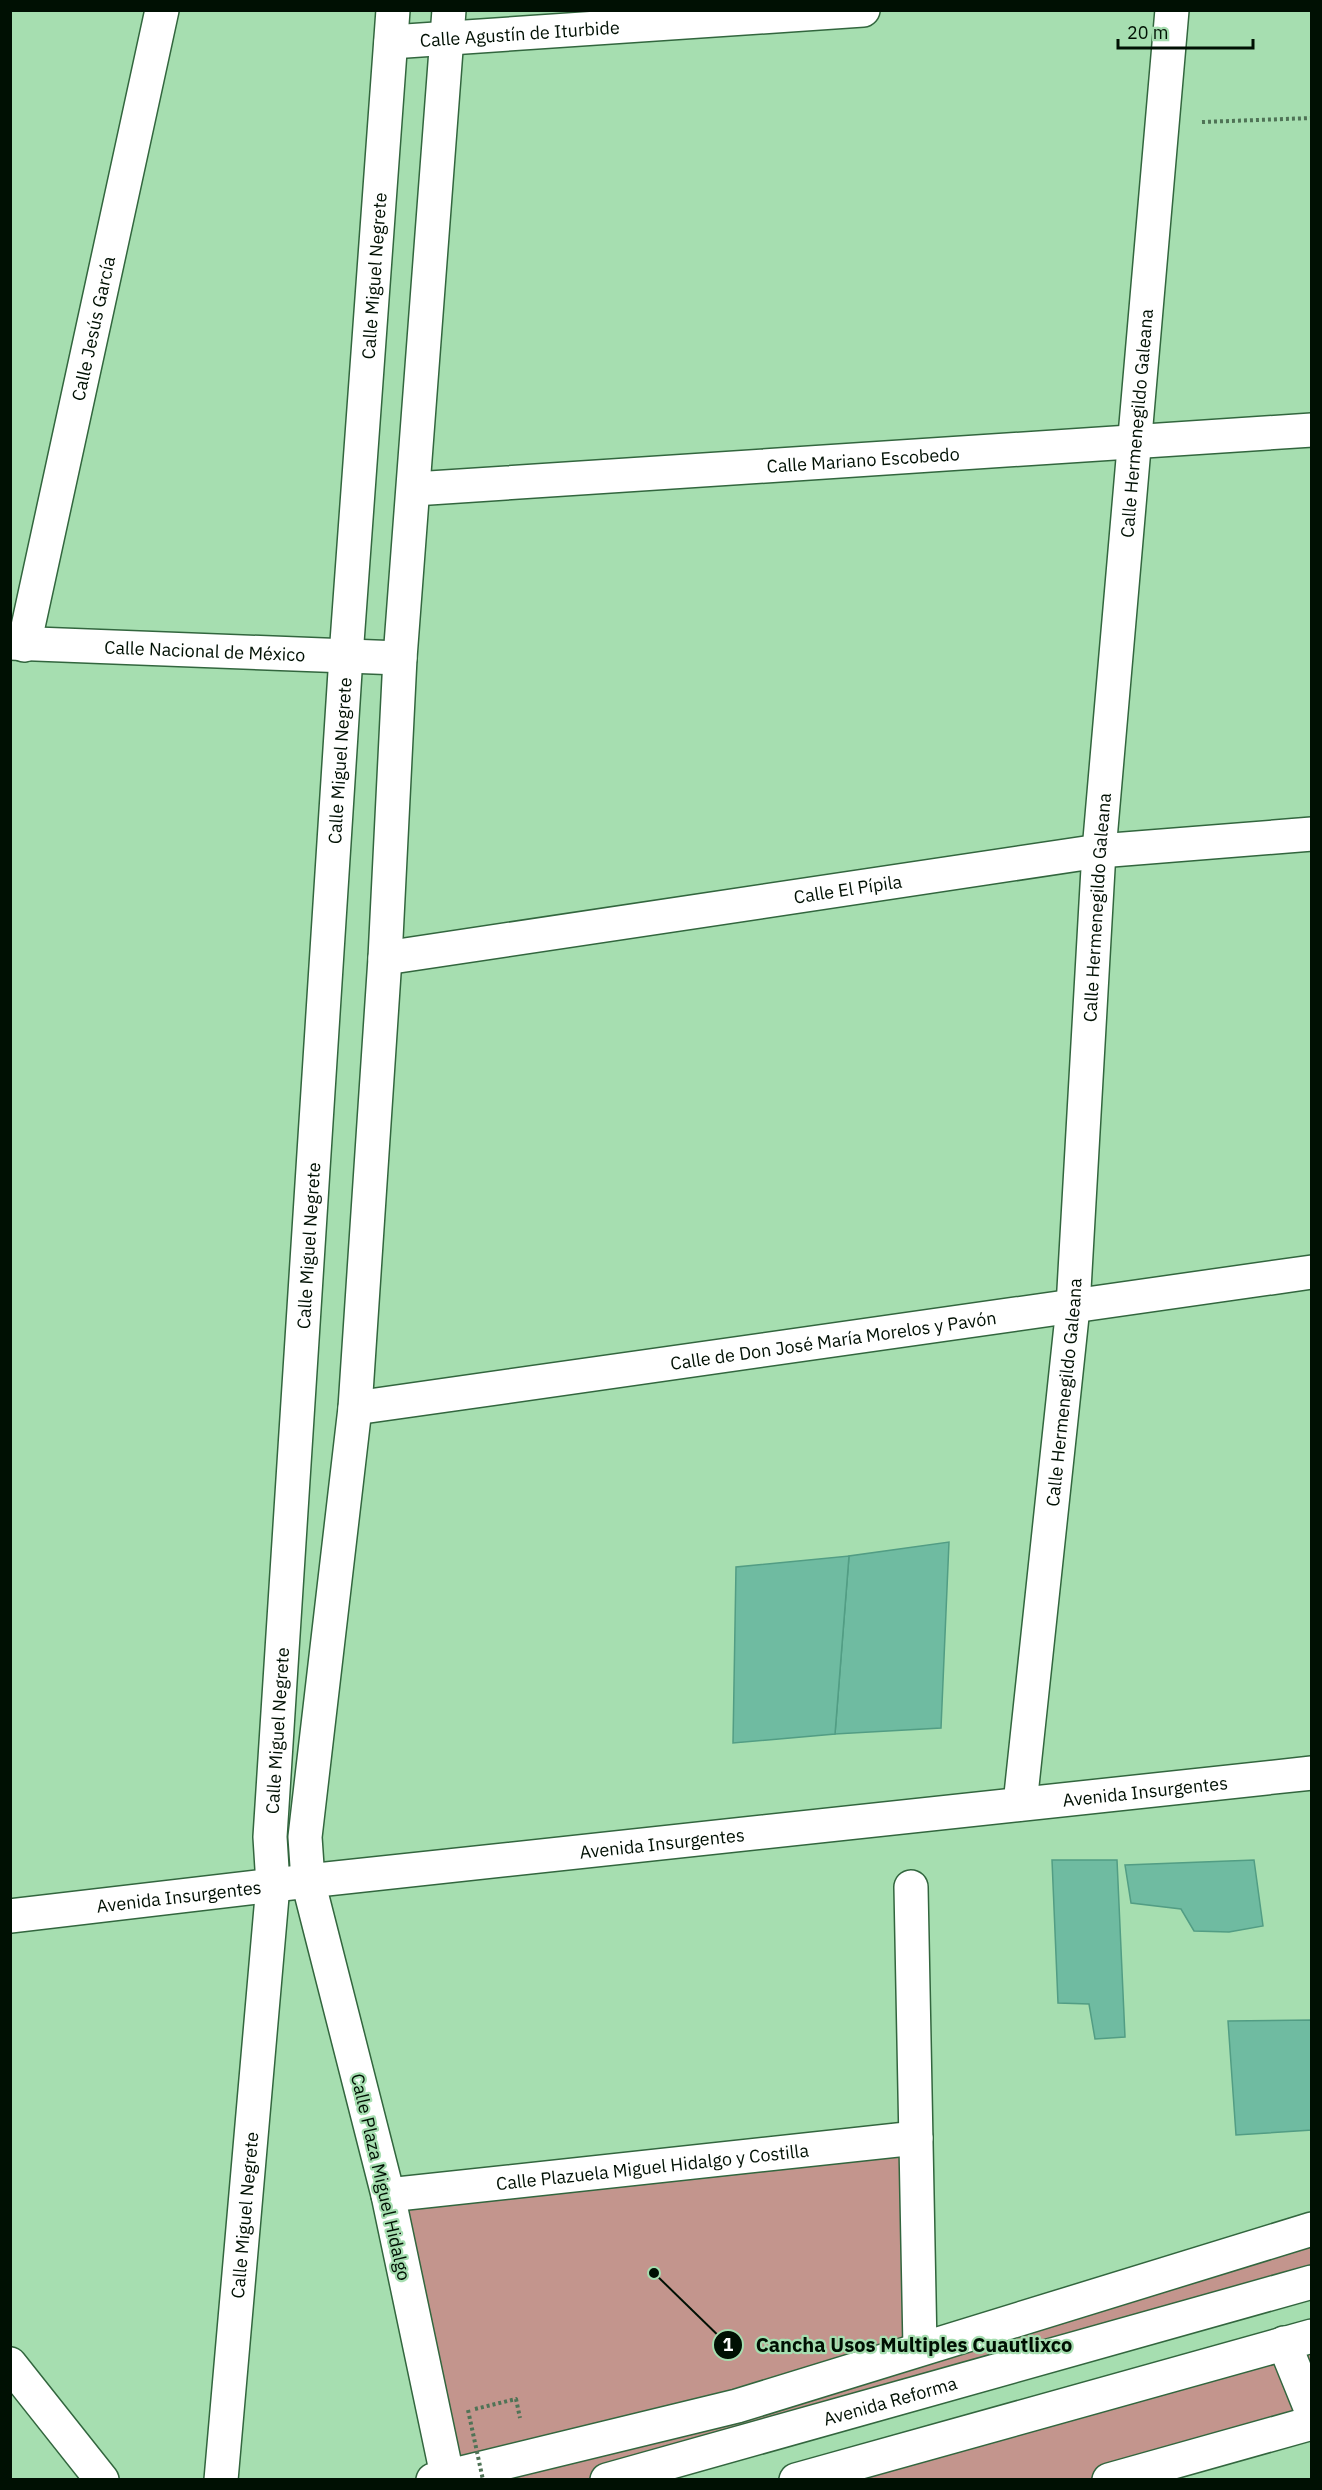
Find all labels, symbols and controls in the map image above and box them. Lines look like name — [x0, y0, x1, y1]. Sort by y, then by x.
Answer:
scale bar — [1118, 12, 1253, 50]
street label: Calle Agustín de Iturbide — [419, 15, 620, 52]
text: 20 m — [1127, 21, 1169, 44]
street label: Calle Miguel Negrete — [356, 191, 391, 360]
street label: Calle Jesús García — [66, 253, 120, 403]
street label: Calle Hermenegildo Galeana — [1115, 307, 1158, 539]
street label: Calle Mariano Escobedo — [766, 442, 960, 477]
street label: Calle Nacional de México — [104, 635, 306, 666]
street label: Calle Miguel Negrete — [322, 676, 356, 845]
street label: Calle Hermenegildo Galeana — [1078, 792, 1116, 1023]
street label: Calle El Pípila — [792, 869, 904, 908]
street label: Calle Miguel Negrete — [291, 1161, 325, 1330]
street label: Calle Hermenegildo Galeana — [1040, 1277, 1086, 1508]
street label: Calle de Don José María Morelos y Pavón — [669, 1306, 998, 1375]
street label: Calle Miguel Negrete — [260, 1646, 294, 1815]
street label: Avenida Insurgentes — [1061, 1771, 1229, 1811]
street label: Avenida Insurgentes — [578, 1823, 746, 1863]
street label: Avenida Insurgentes — [95, 1875, 263, 1917]
street label: Calle Plaza Miguel Hidalgo — [346, 2071, 416, 2283]
street label: Calle Miguel Negrete — [225, 2131, 263, 2299]
street label: Calle Plazuela Miguel Hidalgo y Costilla — [495, 2138, 810, 2195]
callout: Cancha Usos Multiples Cuautlixco — [713, 2326, 1084, 2364]
text: Cancha Usos Multiples Cuautlixco — [756, 2331, 1072, 2358]
text: 1 — [723, 2333, 734, 2356]
street label: Avenida Reforma — [821, 2371, 960, 2430]

